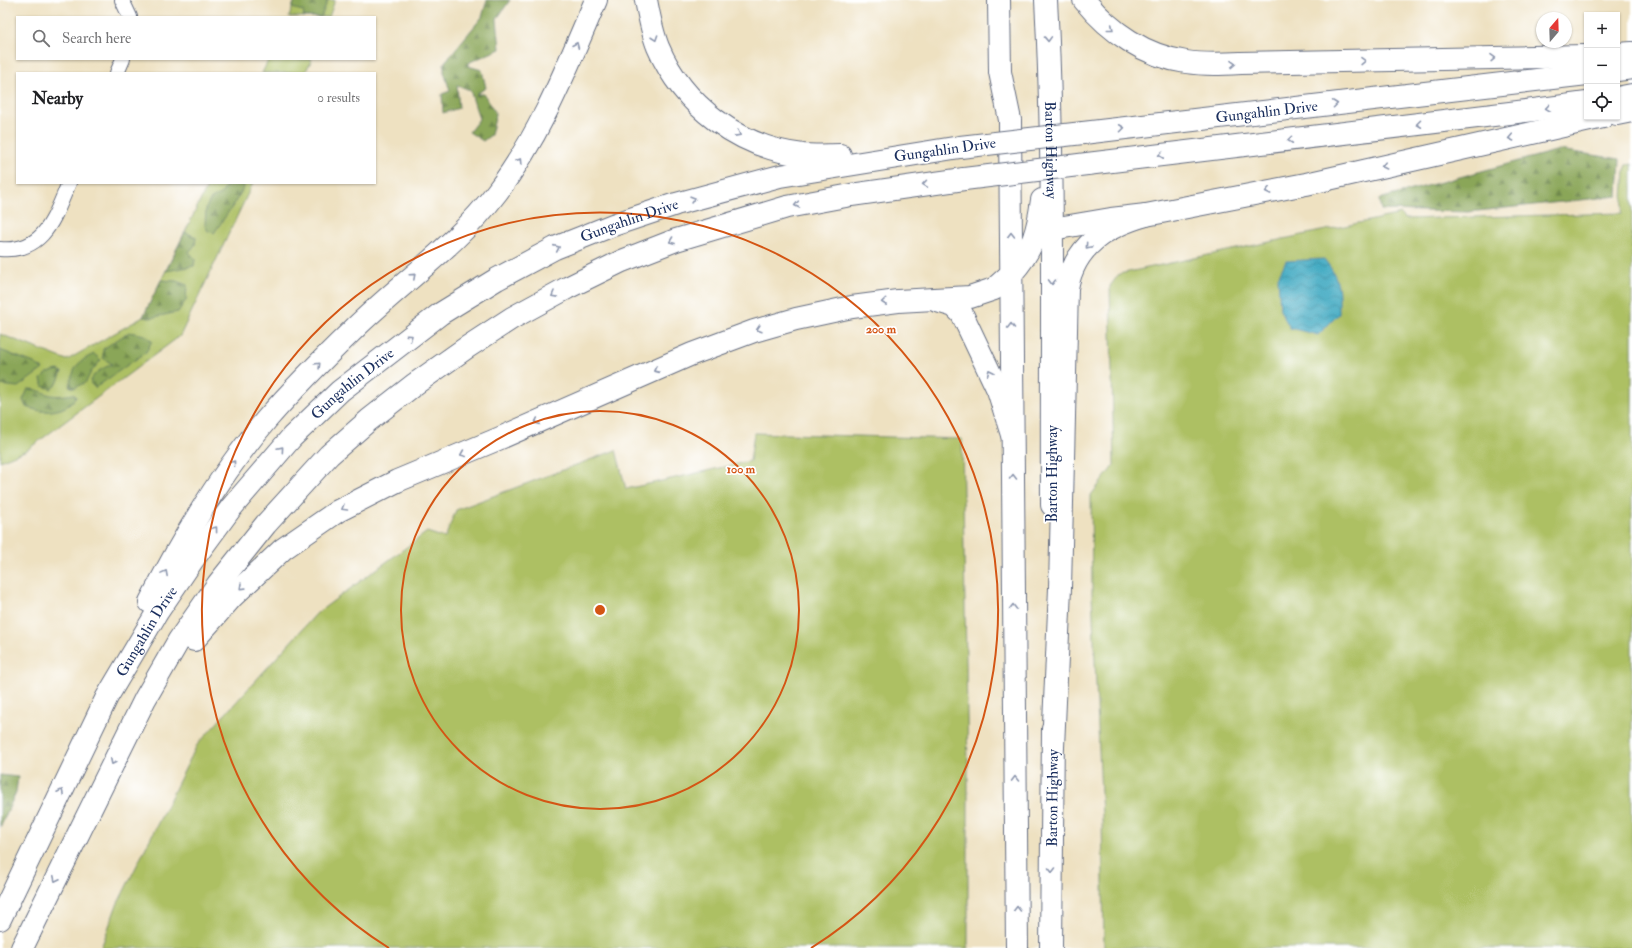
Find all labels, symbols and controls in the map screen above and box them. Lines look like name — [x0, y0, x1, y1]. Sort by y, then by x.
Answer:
north arrow — [1536, 12, 1572, 48]
map controls — [1584, 12, 1620, 120]
button: + — [1584, 12, 1620, 48]
search box — [16, 16, 376, 60]
one-way arrow — [1107, 23, 1114, 30]
icon: search — [30, 27, 52, 49]
text: Search here — [62, 29, 131, 48]
one-way arrow — [650, 34, 659, 41]
one-way arrow — [1044, 36, 1052, 42]
one-way arrow — [572, 41, 580, 48]
button: − — [1584, 48, 1620, 84]
one-way arrow — [1490, 54, 1496, 62]
one-way arrow — [1360, 57, 1366, 65]
one-way arrow — [1230, 59, 1236, 68]
button: locate — [1584, 84, 1620, 120]
text: Nearby — [32, 88, 83, 109]
text: 0 results — [317, 90, 360, 106]
street label: Gungahlin Drive — [1215, 96, 1319, 127]
one-way arrow — [1331, 100, 1338, 109]
street label: Barton Highway — [1040, 101, 1061, 199]
one-way arrow — [1545, 103, 1551, 112]
one-way arrow — [1416, 119, 1422, 128]
one-way arrow — [1119, 124, 1125, 133]
one-way arrow — [733, 130, 741, 137]
street label: Gungahlin Drive — [893, 133, 997, 167]
one-way arrow — [1508, 134, 1514, 142]
one-way arrow — [1287, 135, 1293, 144]
one-way arrow — [1158, 150, 1164, 159]
one-way arrow — [514, 158, 521, 165]
one-way arrow — [1381, 162, 1387, 170]
one-way arrow — [922, 179, 928, 188]
one-way arrow — [1265, 186, 1271, 194]
street label: Gungahlin Drive — [578, 194, 681, 247]
one-way arrow — [689, 195, 696, 204]
one-way arrow — [794, 200, 800, 209]
one-way arrow — [1007, 232, 1016, 238]
one-way arrow — [669, 237, 676, 245]
one-way arrow — [1086, 241, 1093, 249]
one-way arrow — [554, 244, 561, 252]
one-way arrow — [409, 274, 416, 281]
one-way arrow — [1047, 279, 1056, 285]
one-way arrow — [551, 290, 558, 297]
one-way arrow — [881, 298, 887, 307]
text: 200 m — [866, 322, 897, 337]
one-way arrow — [1007, 323, 1016, 329]
one-way arrow — [755, 324, 762, 333]
one-way arrow — [406, 334, 413, 341]
street label: Gungahlin Drive — [307, 343, 398, 424]
one-way arrow — [313, 362, 321, 370]
one-way arrow — [653, 365, 660, 373]
one-way arrow — [987, 369, 995, 376]
one-way arrow — [533, 417, 541, 425]
street label: Barton Highway — [1043, 425, 1062, 523]
one-way arrow — [276, 447, 283, 454]
one-way arrow — [459, 450, 466, 458]
one-way arrow — [229, 460, 236, 467]
text: 100 m — [727, 462, 756, 477]
one-way arrow — [1009, 474, 1017, 480]
one-way arrow — [341, 503, 348, 510]
one-way arrow — [210, 527, 217, 534]
one-way arrow — [160, 570, 167, 577]
one-way arrow — [239, 582, 247, 590]
street label: Gungahlin Drive — [112, 583, 182, 680]
centre of rings — [593, 603, 607, 617]
one-way arrow — [1009, 604, 1017, 610]
street label: Barton Highway — [1042, 749, 1062, 847]
one-way arrow — [111, 758, 118, 765]
one-way arrow — [1011, 776, 1019, 782]
one-way arrow — [56, 789, 64, 796]
one-way arrow — [1048, 867, 1056, 873]
one-way arrow — [53, 874, 61, 882]
one-way arrow — [1013, 906, 1021, 912]

